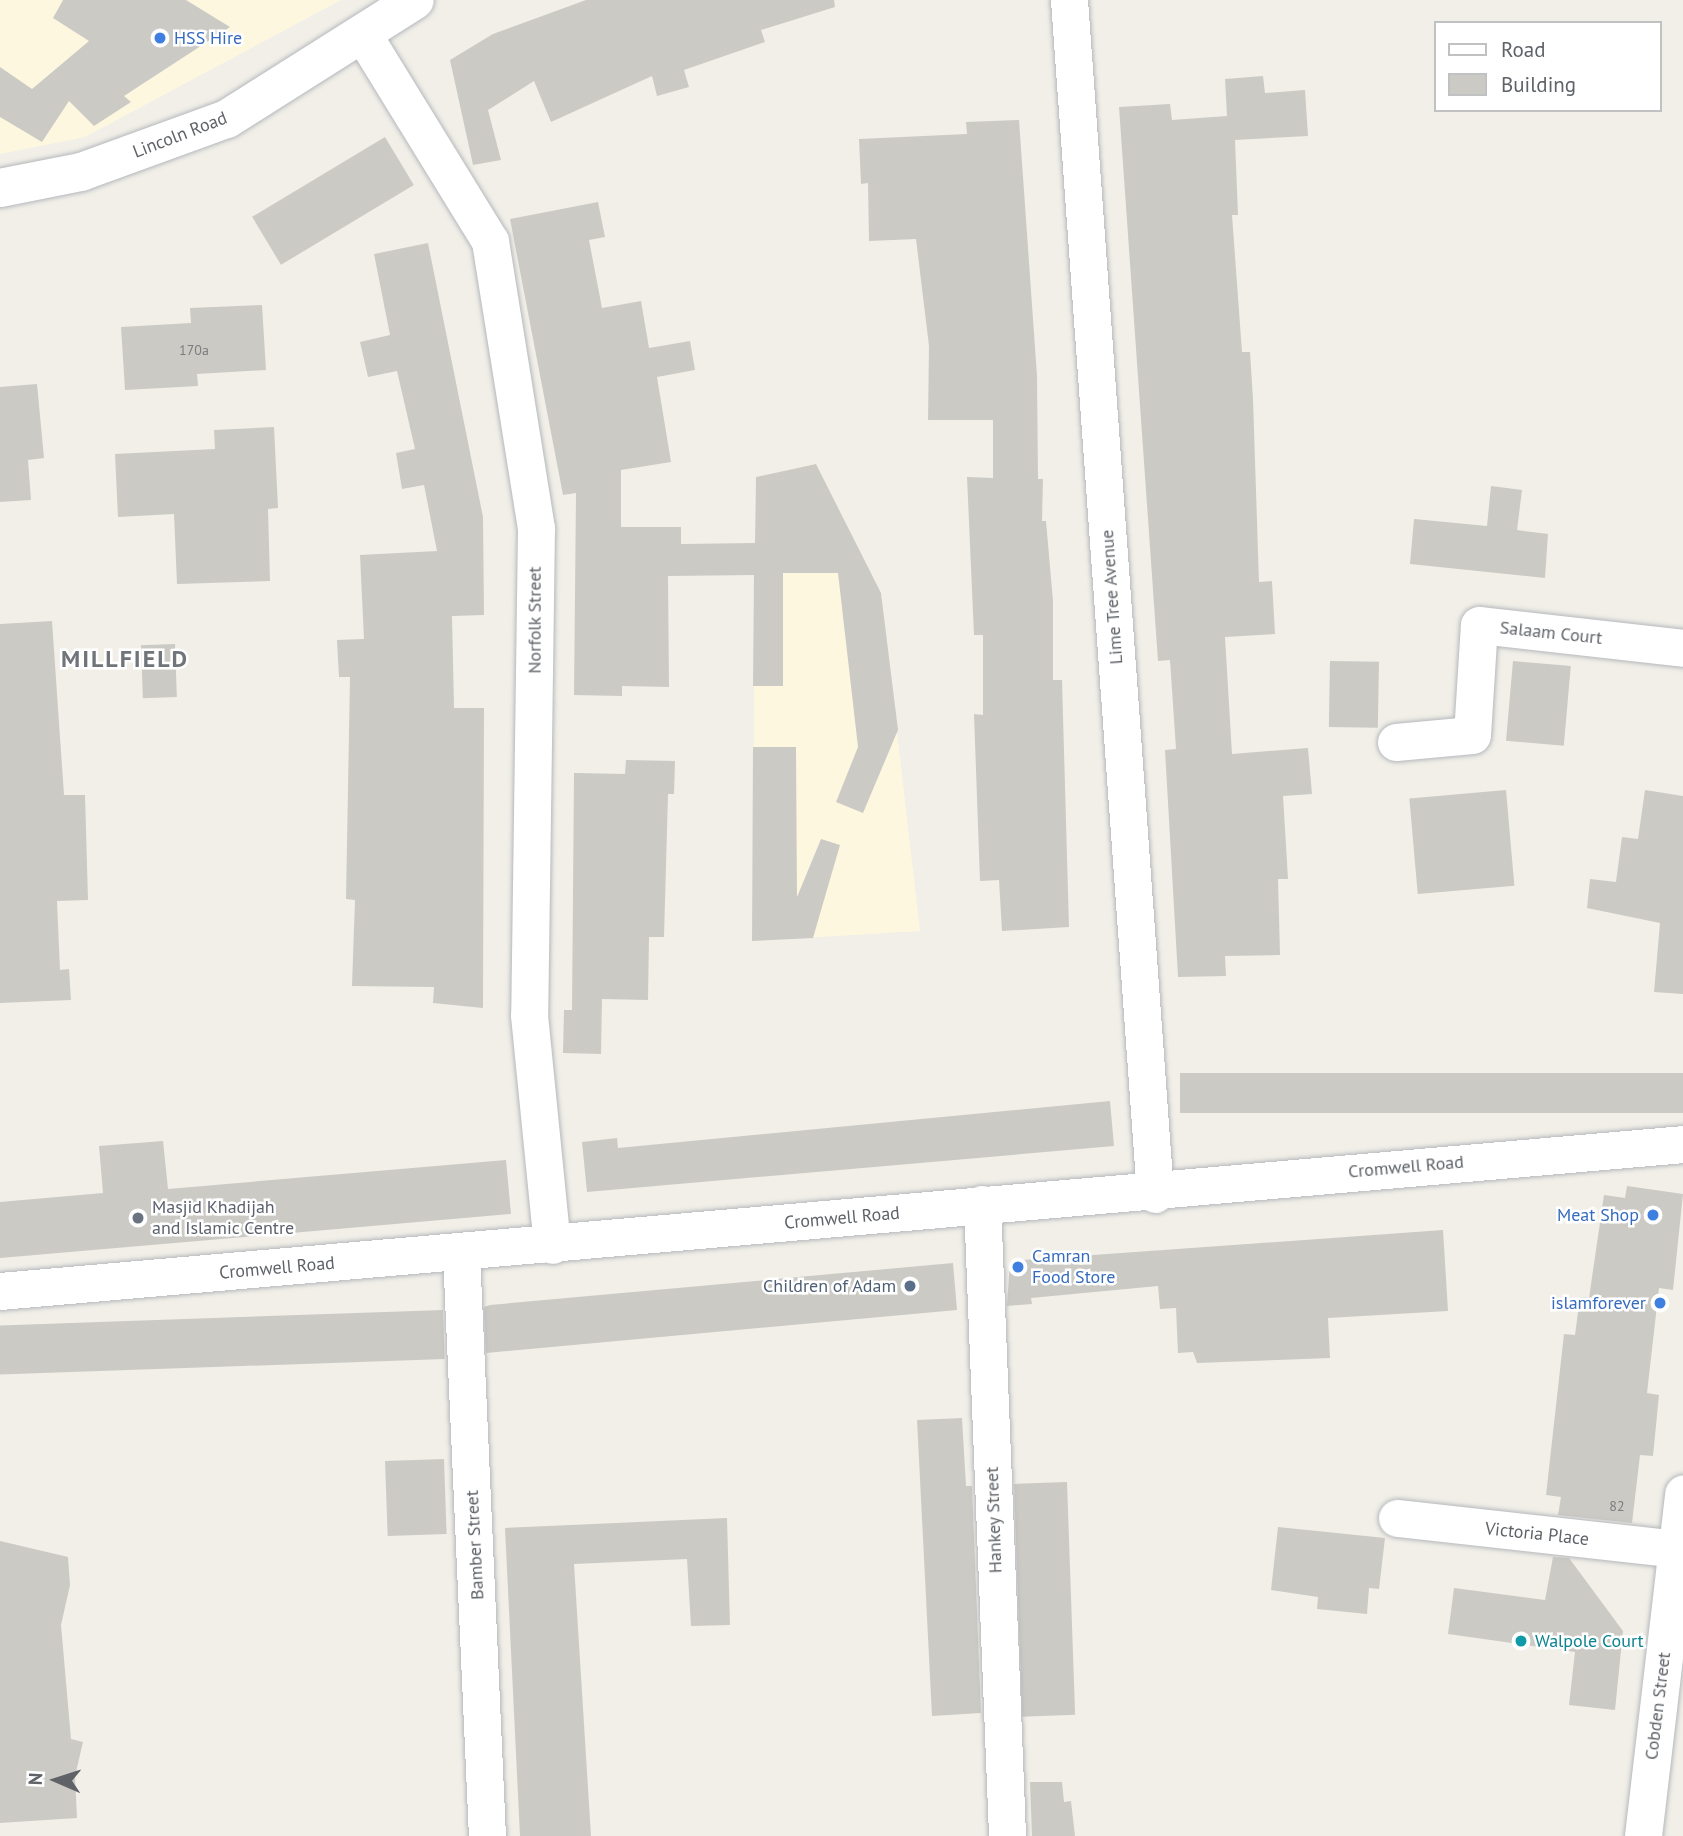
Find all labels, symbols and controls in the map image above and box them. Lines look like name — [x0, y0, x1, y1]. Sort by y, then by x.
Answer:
legend — [1434, 21, 1662, 112]
place label: HSS Hire — [174, 27, 242, 49]
marker: HSS Hire — [152, 30, 168, 46]
text: Road — [1501, 36, 1545, 63]
text: Building — [1501, 71, 1576, 98]
street label: Lincoln Road — [130, 107, 230, 163]
house number: 170a — [179, 342, 209, 358]
street label: Lime Tree Avenue — [1096, 528, 1128, 666]
street label: Norfolk Street — [524, 566, 546, 674]
street label: Salaam Court — [1499, 617, 1603, 649]
district label: MILLFIELD — [62, 645, 188, 673]
street label: Cromwell Road — [1347, 1151, 1465, 1183]
place label: Masjid Khadijah and Islamic Centre — [152, 1197, 295, 1240]
street label: Cromwell Road — [783, 1202, 901, 1234]
place label: Meat Shop — [1557, 1204, 1639, 1226]
marker: Meat Shop — [1645, 1207, 1661, 1223]
marker: Masjid Khadijah and Islamic Centre — [130, 1210, 146, 1226]
place label: Camran Food Store — [1032, 1246, 1115, 1288]
street label: Cromwell Road — [218, 1252, 336, 1284]
marker: Camran Food Store — [1010, 1259, 1026, 1275]
place label: Children of Adam — [762, 1275, 896, 1297]
marker: Children of Adam — [902, 1278, 918, 1294]
place label: islamforever — [1551, 1292, 1646, 1314]
marker: islamforever — [1652, 1295, 1668, 1311]
street label: Hankey Street — [981, 1466, 1007, 1574]
street label: Bamber Street — [461, 1490, 489, 1600]
house number: 82 — [1609, 1498, 1625, 1514]
street label: Victoria Place — [1484, 1518, 1590, 1550]
place label: Walpole Court — [1535, 1630, 1644, 1652]
marker: Walpole Court — [1513, 1633, 1529, 1649]
street label: Cobden Street — [1641, 1651, 1675, 1761]
north arrow — [21, 1745, 91, 1815]
text: N — [23, 1772, 47, 1786]

